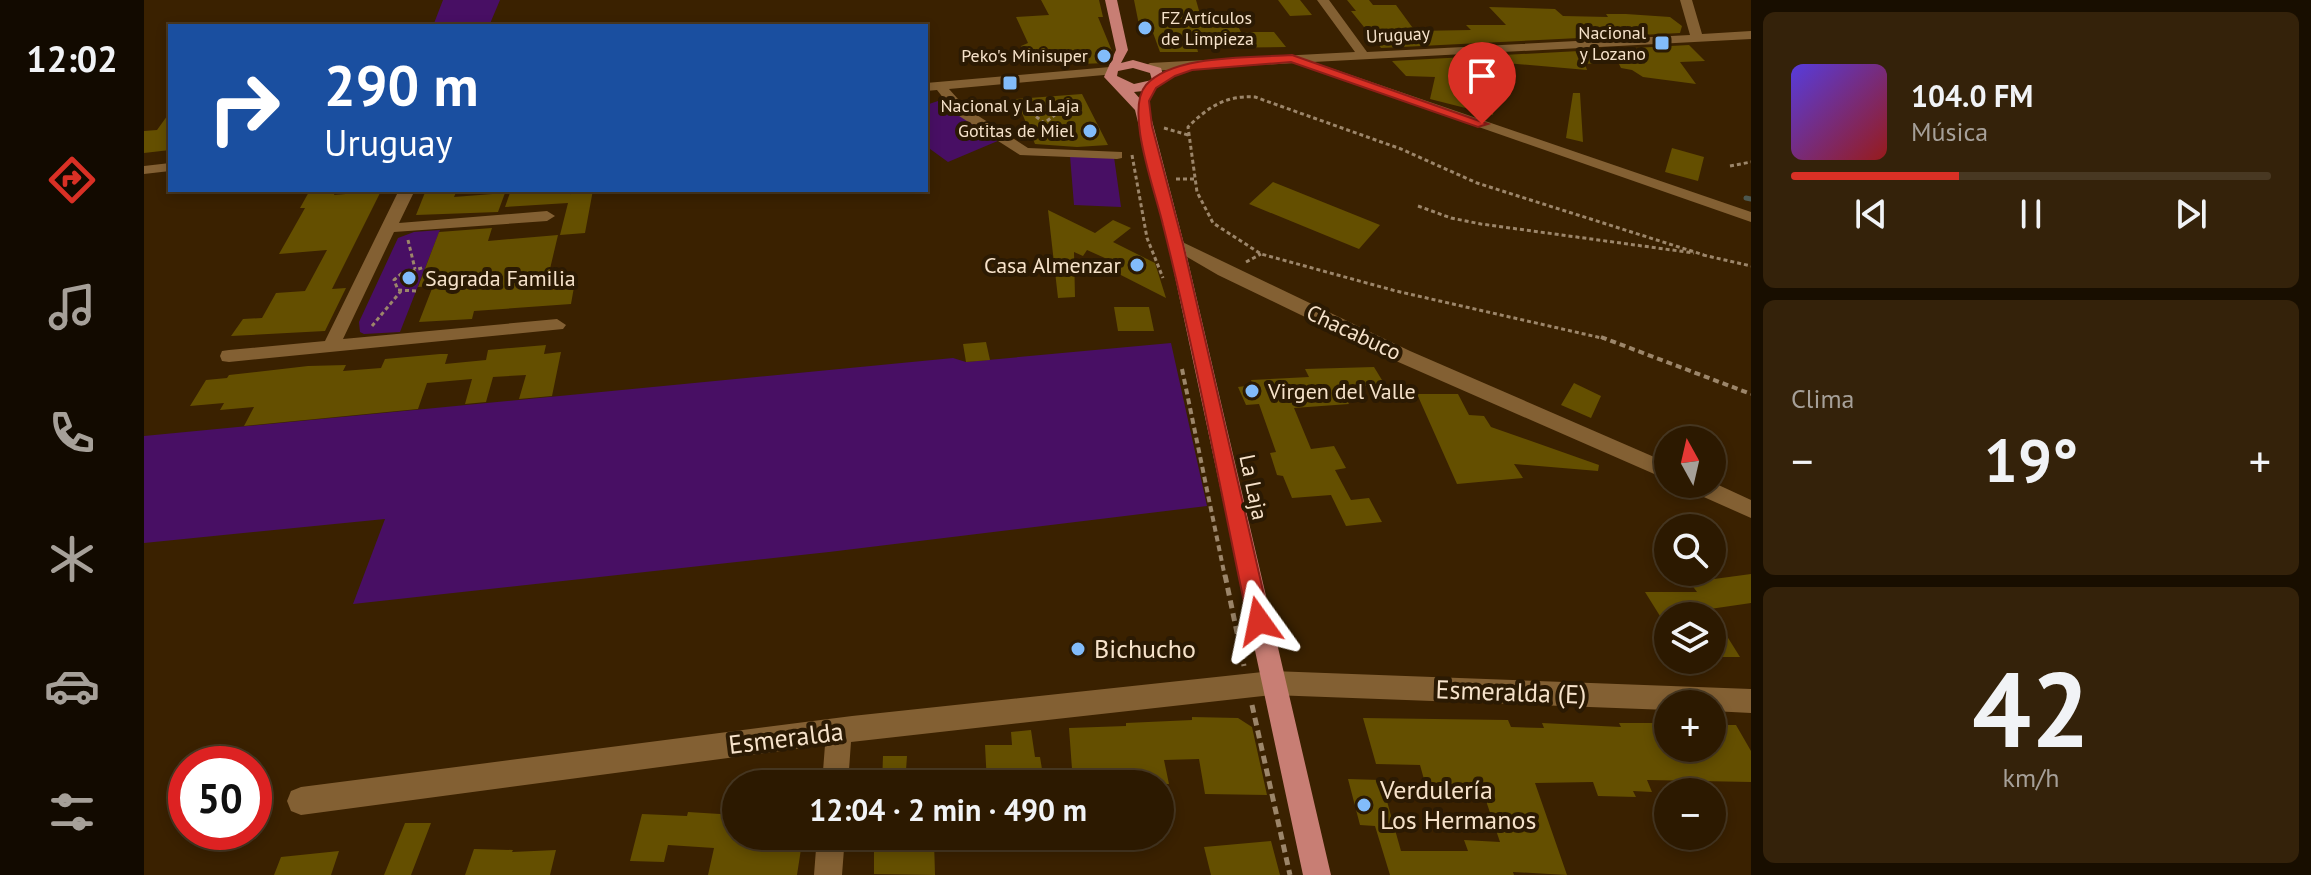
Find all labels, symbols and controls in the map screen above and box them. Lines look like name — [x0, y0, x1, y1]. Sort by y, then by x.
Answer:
place label: FZ Artículos de Limpieza — [1161, 6, 1254, 50]
marker: FZ Artículos de Limpieza — [1136, 19, 1154, 37]
street label: Uruguay — [1365, 21, 1431, 48]
place label: Nacional y Lozano — [1578, 21, 1647, 65]
marker: Nacional y Lozano — [1653, 34, 1671, 52]
text: 12:02 — [26, 35, 118, 82]
pin — [1448, 42, 1516, 124]
place label: Peko's Minisuper — [961, 44, 1088, 67]
marker: Peko's Minisuper — [1095, 47, 1113, 65]
text: 290 m — [324, 49, 479, 121]
icon: arrive — [1460, 54, 1504, 98]
icon: right — [192, 56, 296, 160]
marker: Nacional y La Laja — [1001, 74, 1019, 92]
text: 104.0 FM — [1911, 76, 2033, 115]
place label: Nacional y La Laja — [940, 94, 1080, 117]
text: Música — [1911, 115, 1988, 148]
text: Uruguay — [324, 119, 452, 166]
place label: Gotitas de Miel — [958, 119, 1075, 142]
marker: Gotitas de Miel — [1081, 122, 1099, 140]
icon: directions — [44, 152, 100, 208]
icon: previous — [1849, 192, 1893, 236]
icon: pause — [2009, 192, 2053, 236]
icon: next — [2169, 192, 2213, 236]
place label: Casa Almenzar — [984, 251, 1122, 279]
marker: Casa Almenzar — [1128, 256, 1146, 274]
place label: Sagrada Familia — [425, 264, 576, 292]
marker: Sagrada Familia — [400, 269, 418, 287]
icon: music — [44, 279, 100, 335]
street label: Chacabuco — [1302, 298, 1406, 366]
place label: Virgen del Valle — [1267, 377, 1416, 405]
marker: Virgen del Valle — [1243, 382, 1261, 400]
text: Clima — [1791, 382, 1854, 415]
icon: phone — [44, 405, 100, 461]
text: 19° — [1984, 421, 2078, 499]
north arrow — [1654, 426, 1726, 498]
map controls — [1654, 426, 1726, 850]
text: − — [1791, 432, 1813, 489]
text: + — [2249, 432, 2271, 489]
street label: La Laja — [1233, 452, 1275, 522]
button: search — [1654, 514, 1726, 586]
icon: climate — [44, 531, 100, 587]
position arrow — [1217, 579, 1301, 663]
button: layers — [1654, 602, 1726, 674]
place label: Bichucho — [1094, 632, 1196, 665]
marker: Bichucho — [1069, 640, 1087, 658]
text: 42 — [1972, 641, 2090, 776]
icon: car — [44, 658, 100, 714]
street label: Esmeralda (E) — [1435, 672, 1587, 711]
button: + — [1654, 690, 1726, 762]
street label: Esmeralda — [727, 714, 845, 761]
speed limit sign: 50 — [168, 746, 272, 850]
text: km/h — [2003, 761, 2060, 794]
place label: Verdulería Los Hermanos — [1379, 773, 1536, 836]
button: − — [1654, 778, 1726, 850]
icon: filters — [44, 784, 100, 840]
text: 12:04 · 2 min · 490 m — [809, 790, 1087, 829]
marker: Verdulería Los Hermanos — [1355, 796, 1373, 814]

